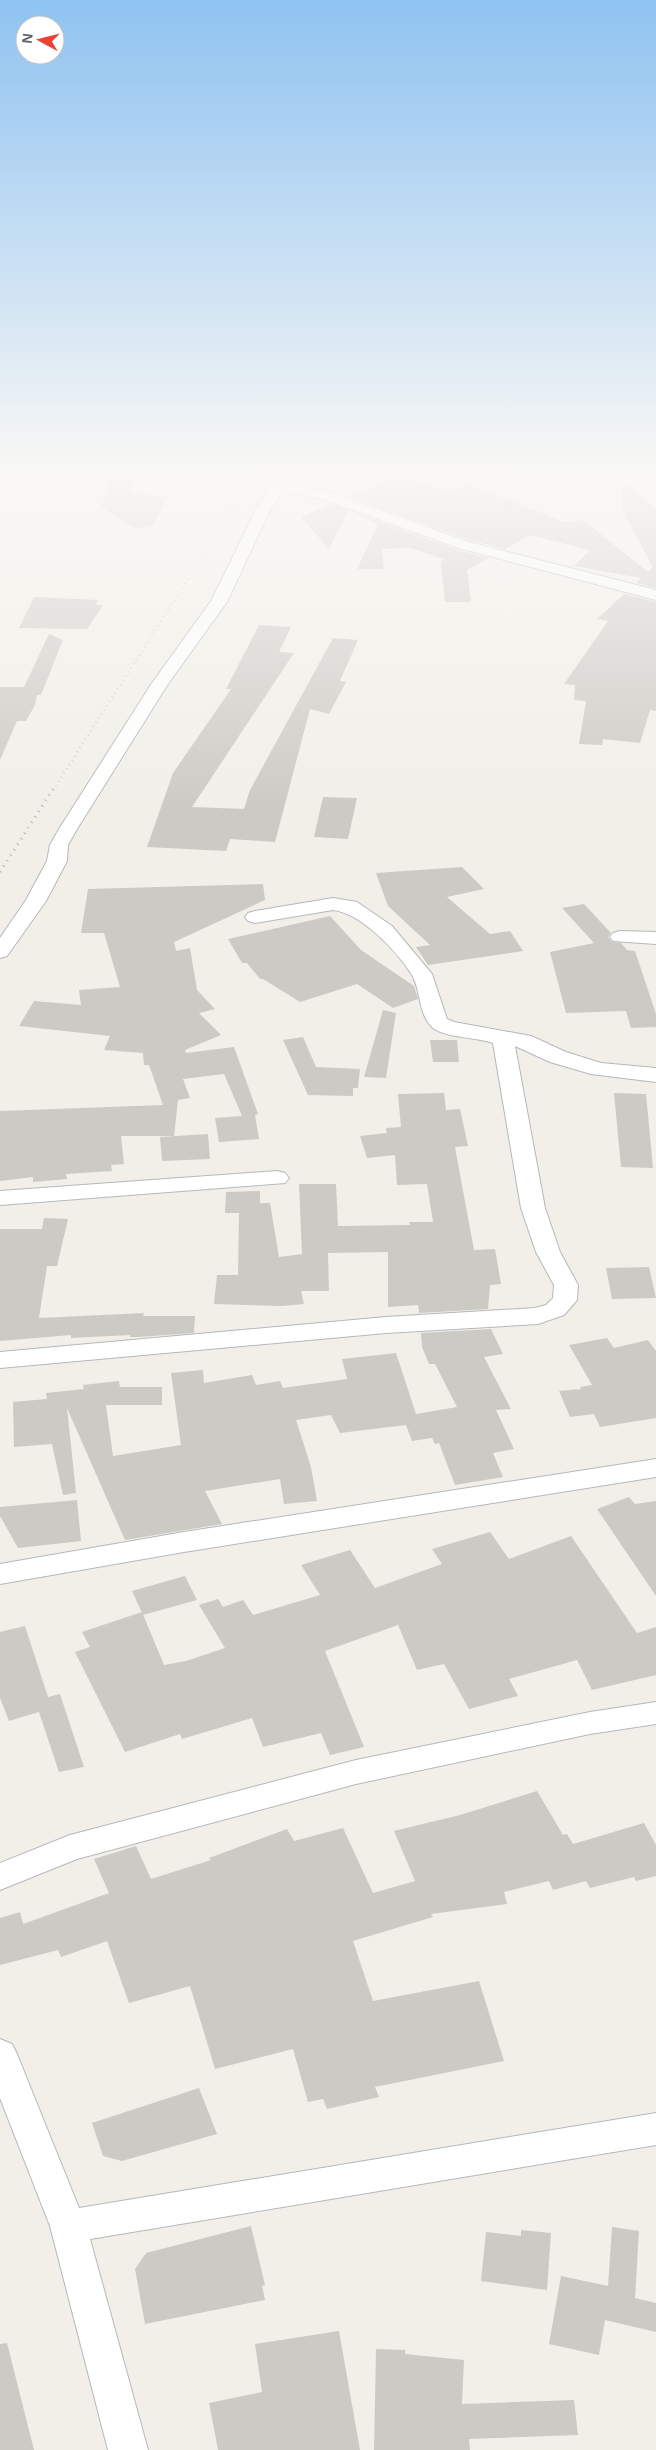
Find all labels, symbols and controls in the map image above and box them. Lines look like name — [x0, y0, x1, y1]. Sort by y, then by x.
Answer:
north arrow — [15, 15, 65, 65]
text: N — [19, 32, 36, 44]

